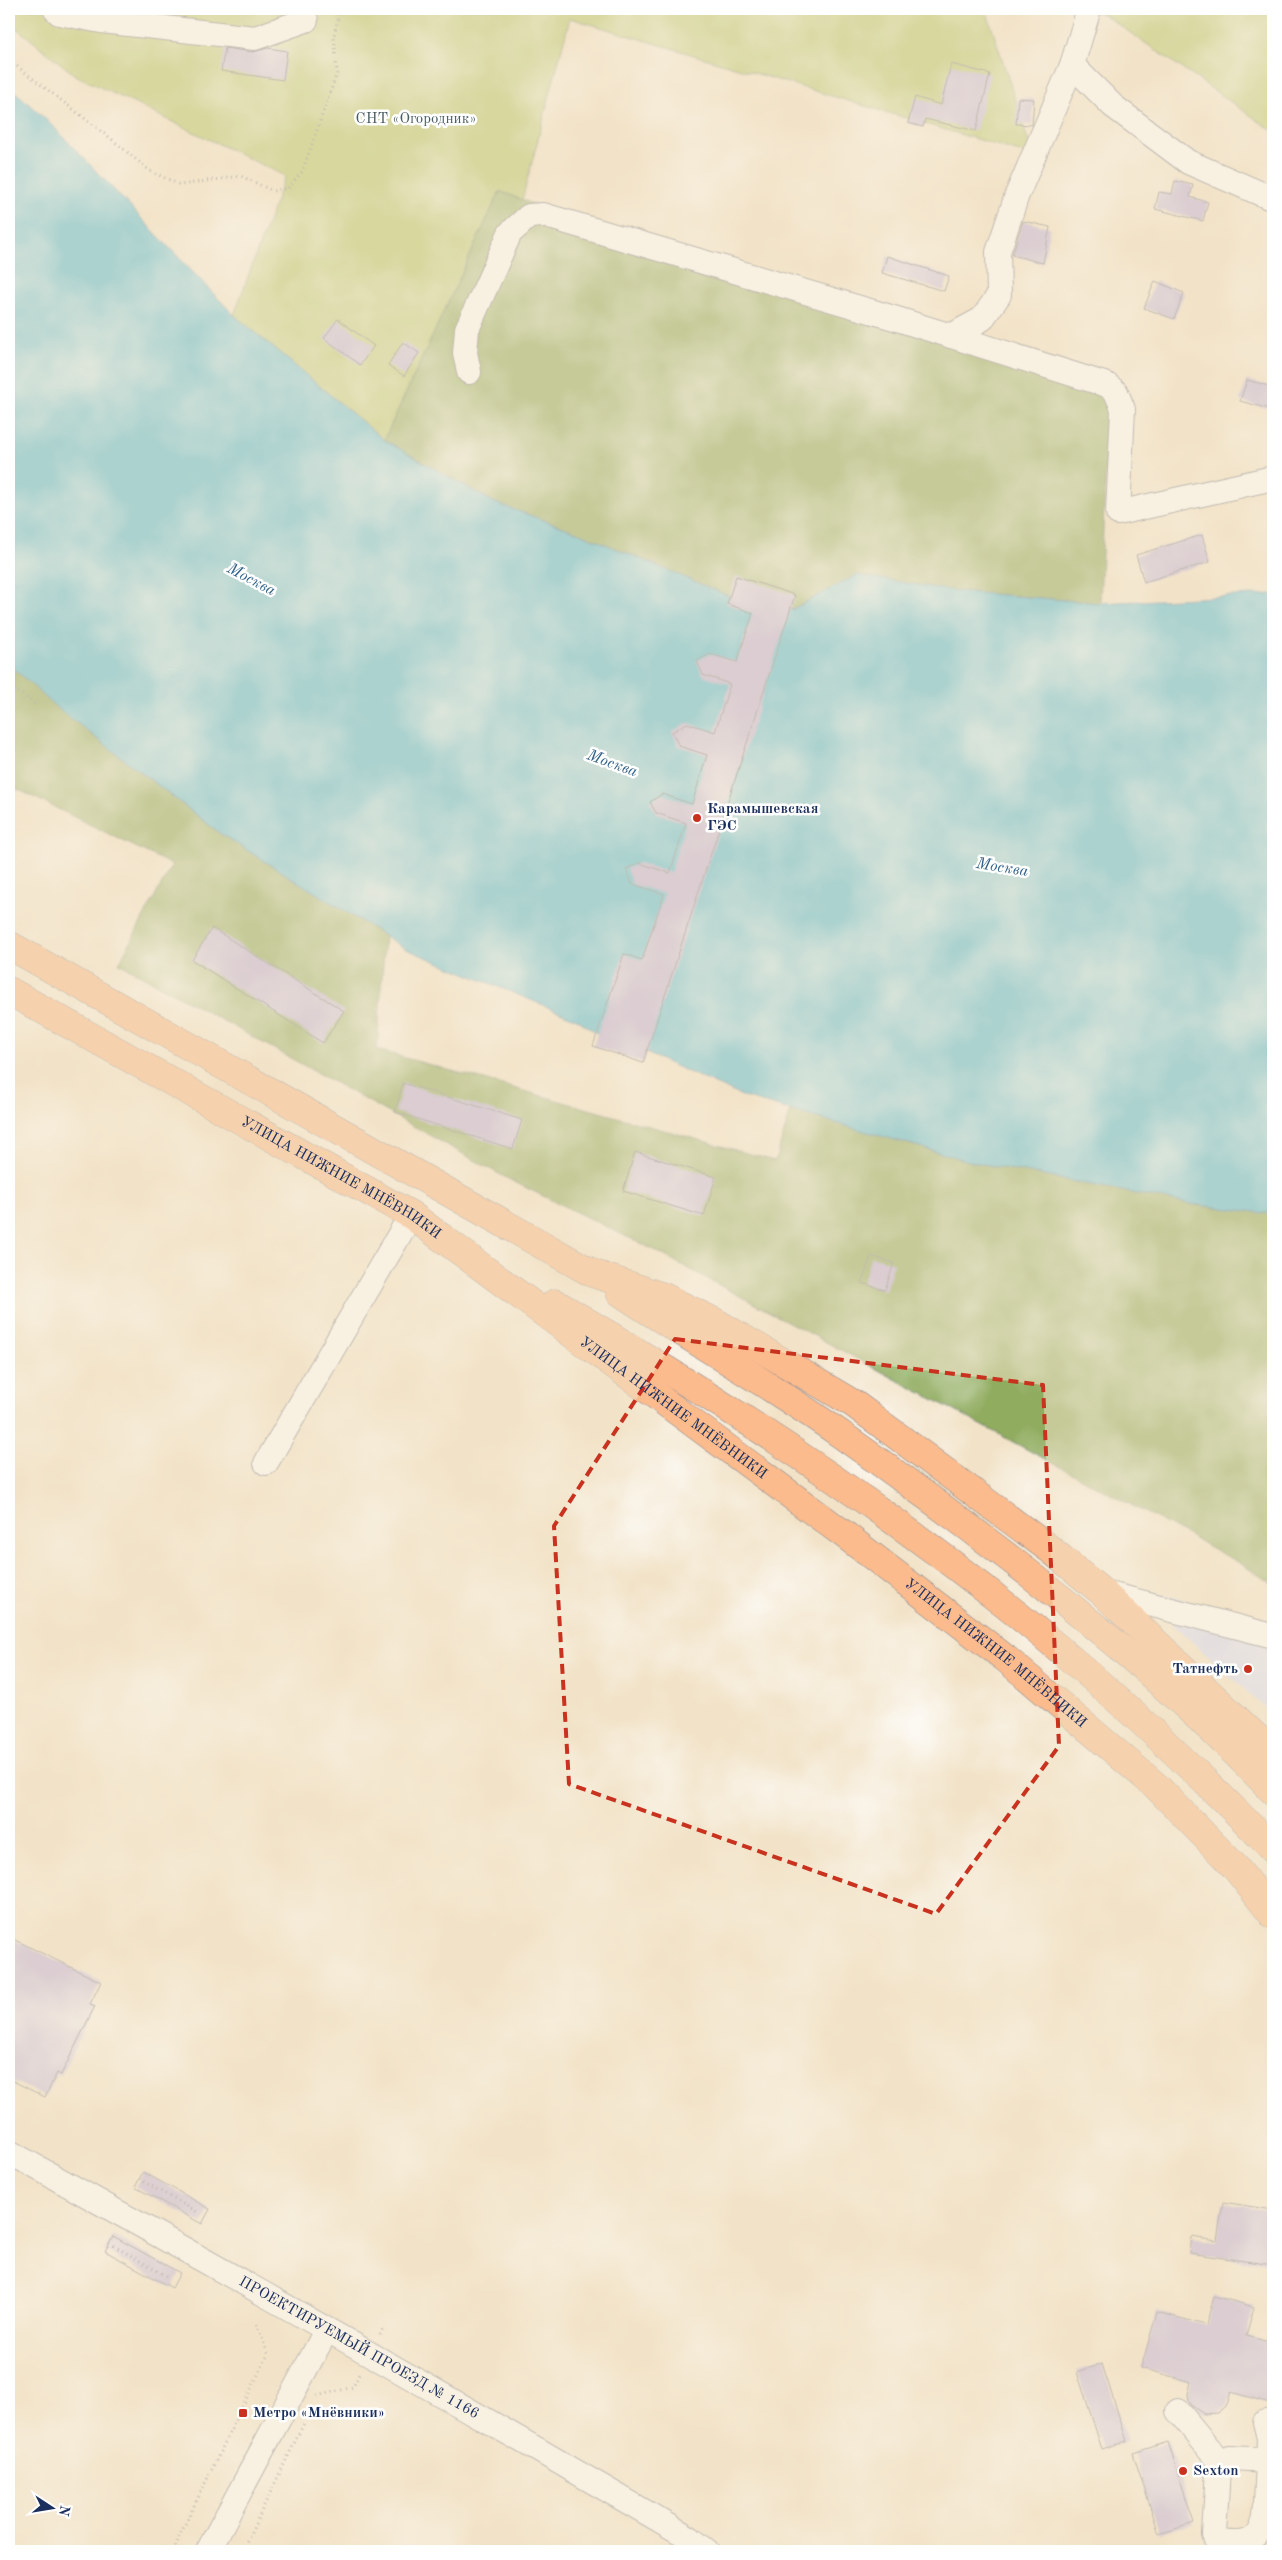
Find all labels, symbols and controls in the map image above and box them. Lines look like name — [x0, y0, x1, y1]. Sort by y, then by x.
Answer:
park label: СНТ «Огородник» — [356, 112, 476, 127]
water label: Москва — [223, 560, 278, 600]
water label: Москва — [584, 747, 640, 781]
place label: Карамышевская ГЭС — [707, 802, 818, 834]
marker: Карамышевская ГЭС — [691, 812, 703, 824]
water label: Москва — [974, 856, 1030, 880]
street label: УЛИЦА НИЖНИЕ МНЁВНИКИ — [238, 1114, 444, 1242]
street label: УЛИЦА НИЖНИЕ МНЁВНИКИ — [577, 1334, 770, 1482]
street label: УЛИЦА НИЖНИЕ МНЁВНИКИ — [902, 1576, 1089, 1731]
place label: Татнефть — [1172, 1662, 1238, 1677]
marker: Татнефть — [1242, 1663, 1254, 1675]
street label: ПРОЕКТИРУЕМЫЙ ПРОЕЗД № 1166 — [236, 2274, 481, 2422]
place label: Метро «Мнёвники» — [253, 2406, 385, 2421]
marker: Метро «Мнёвники» — [237, 2407, 249, 2419]
place label: Sexton — [1193, 2464, 1239, 2479]
marker: Sexton — [1177, 2465, 1189, 2477]
north arrow — [28, 2482, 78, 2532]
text: N — [56, 2504, 72, 2517]

